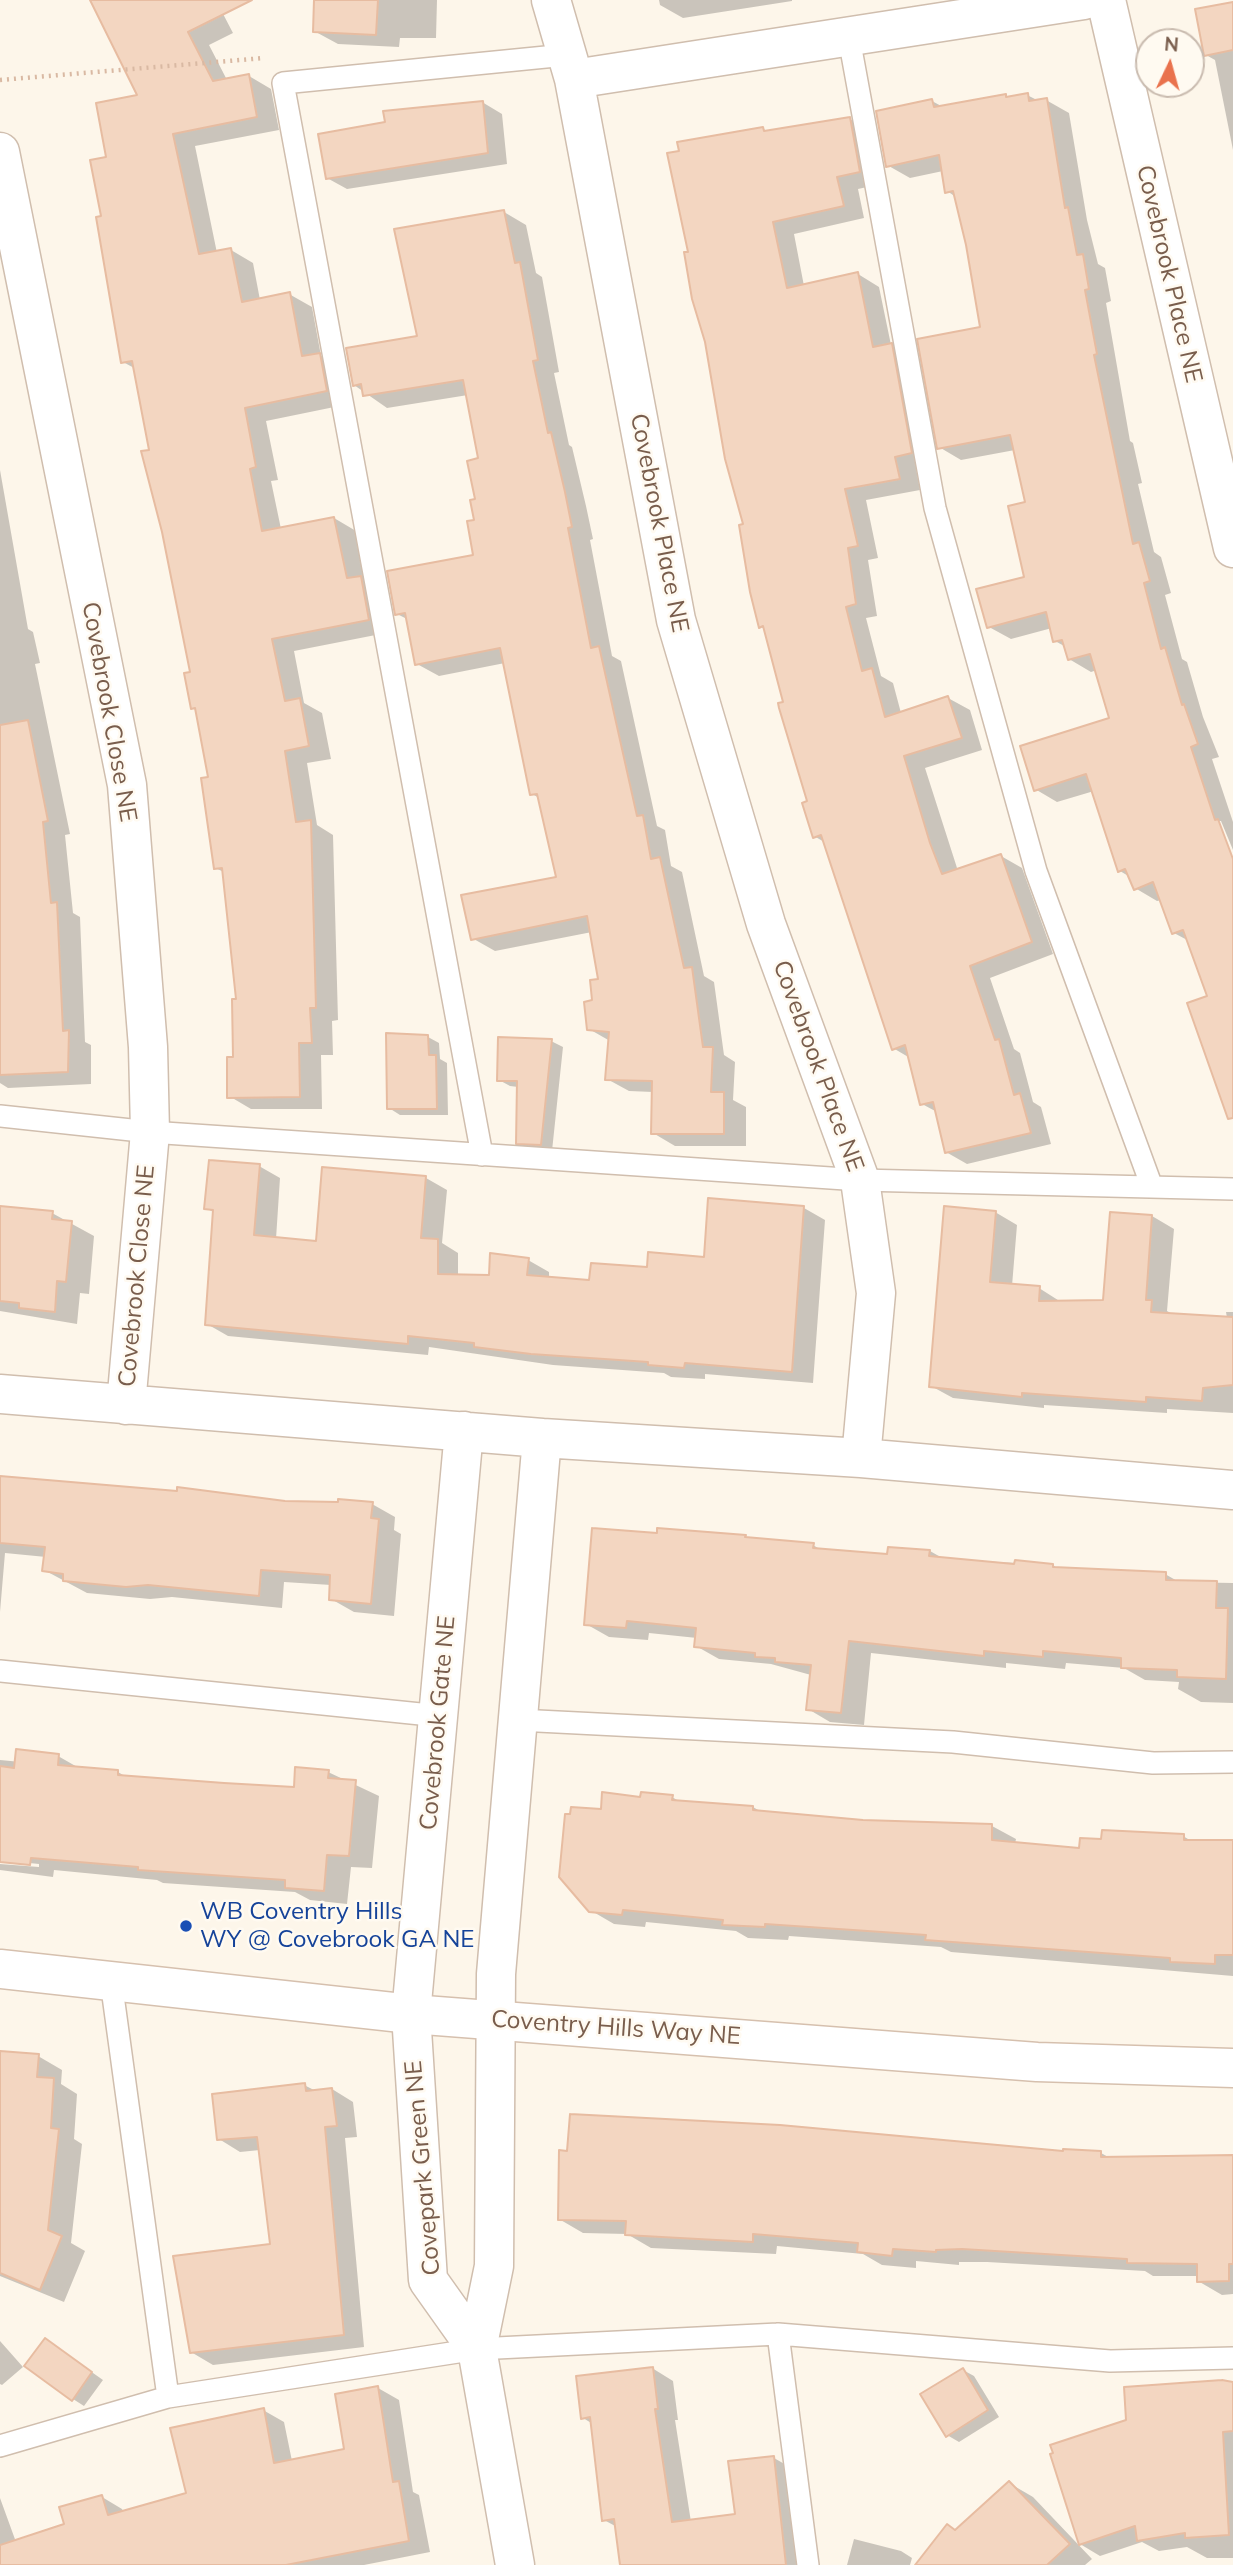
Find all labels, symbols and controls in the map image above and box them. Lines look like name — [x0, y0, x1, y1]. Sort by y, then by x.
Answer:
north arrow — [1135, 28, 1205, 98]
text: N — [1163, 31, 1180, 57]
street label: Covebrook Place NE — [1130, 162, 1208, 386]
street label: Covebrook Place NE — [624, 411, 694, 635]
street label: Covebrook Close NE — [75, 600, 143, 824]
street label: Covebrook Place NE — [766, 957, 870, 1175]
street label: Covebrook Close NE — [113, 1164, 161, 1388]
street label: Covebrook Gate NE — [414, 1615, 462, 1831]
place label: WB Coventry Hills WY @ Covebrook GA NE — [200, 1898, 474, 1954]
marker: WB Coventry Hills WY @ Covebrook GA NE — [178, 1918, 194, 1934]
street label: Coventry Hills Way NE — [490, 2005, 742, 2051]
street label: Covepark Green NE — [399, 2059, 447, 2277]

